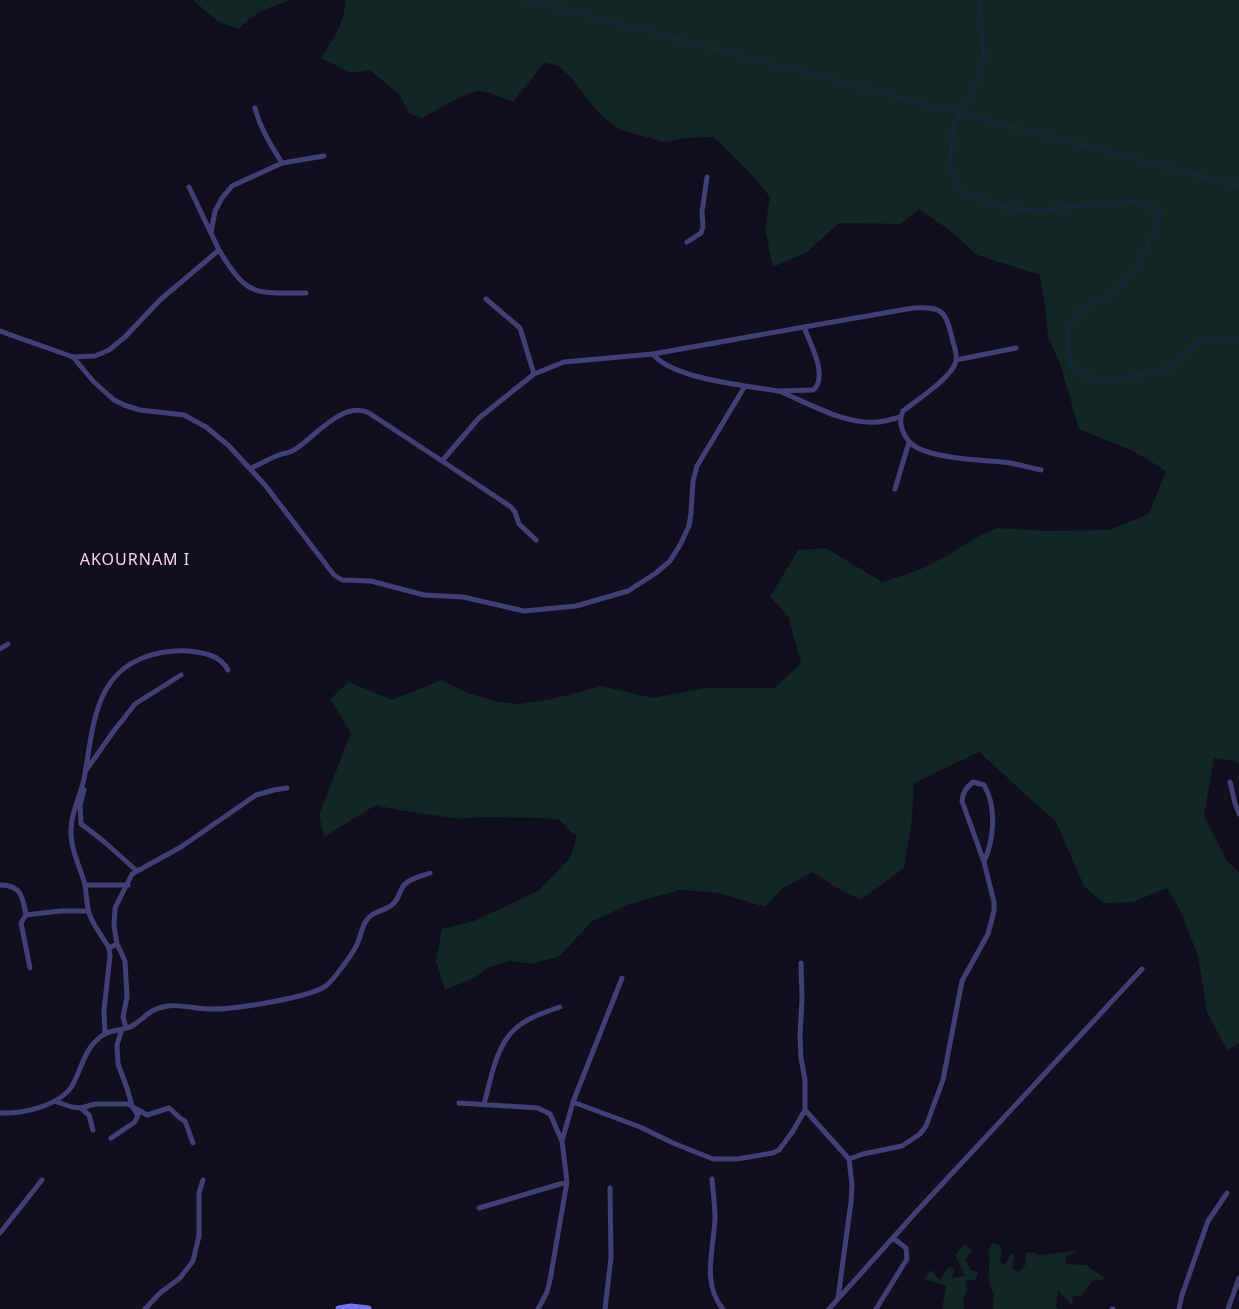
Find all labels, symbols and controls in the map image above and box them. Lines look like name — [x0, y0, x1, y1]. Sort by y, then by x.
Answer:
district label: AKOURNAM I — [80, 548, 190, 570]

